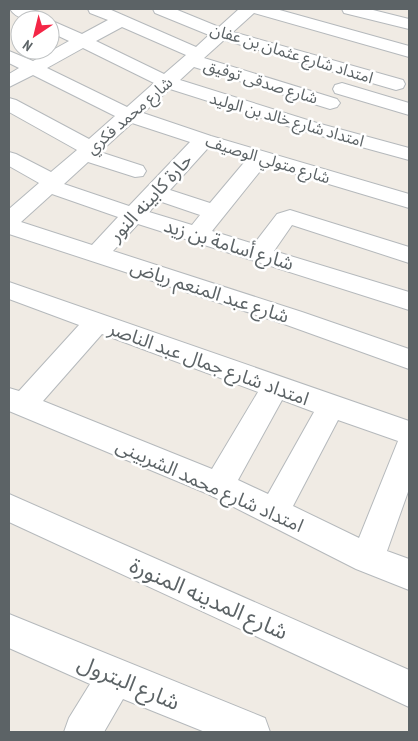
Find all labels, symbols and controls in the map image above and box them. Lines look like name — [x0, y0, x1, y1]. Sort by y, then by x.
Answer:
north arrow — [10, 10, 60, 60]
street label: امتداد شارع عثمان بن عفان — [207, 19, 376, 90]
text: N — [19, 36, 36, 55]
street label: شارع صدقى توفيق — [201, 54, 320, 111]
street label: شارع محمد فكري — [82, 72, 178, 160]
street label: امتداد شارع خالد بن الوليد — [207, 87, 367, 154]
street label: شارع متولي الوصيف — [202, 131, 333, 190]
street label: حارة كابينه النور — [102, 148, 197, 247]
street label: شارع أسامة بن زيد — [161, 213, 297, 277]
street label: شارع عبد المنعم رياض — [127, 254, 292, 331]
street label: امتداد شارع جمال عبد الناصر — [104, 315, 313, 412]
street label: امتداد شارع محمد الشربينى — [112, 433, 308, 539]
street label: شارع المدينه المنورة — [124, 551, 292, 648]
street label: شارع البترول — [73, 648, 184, 719]

